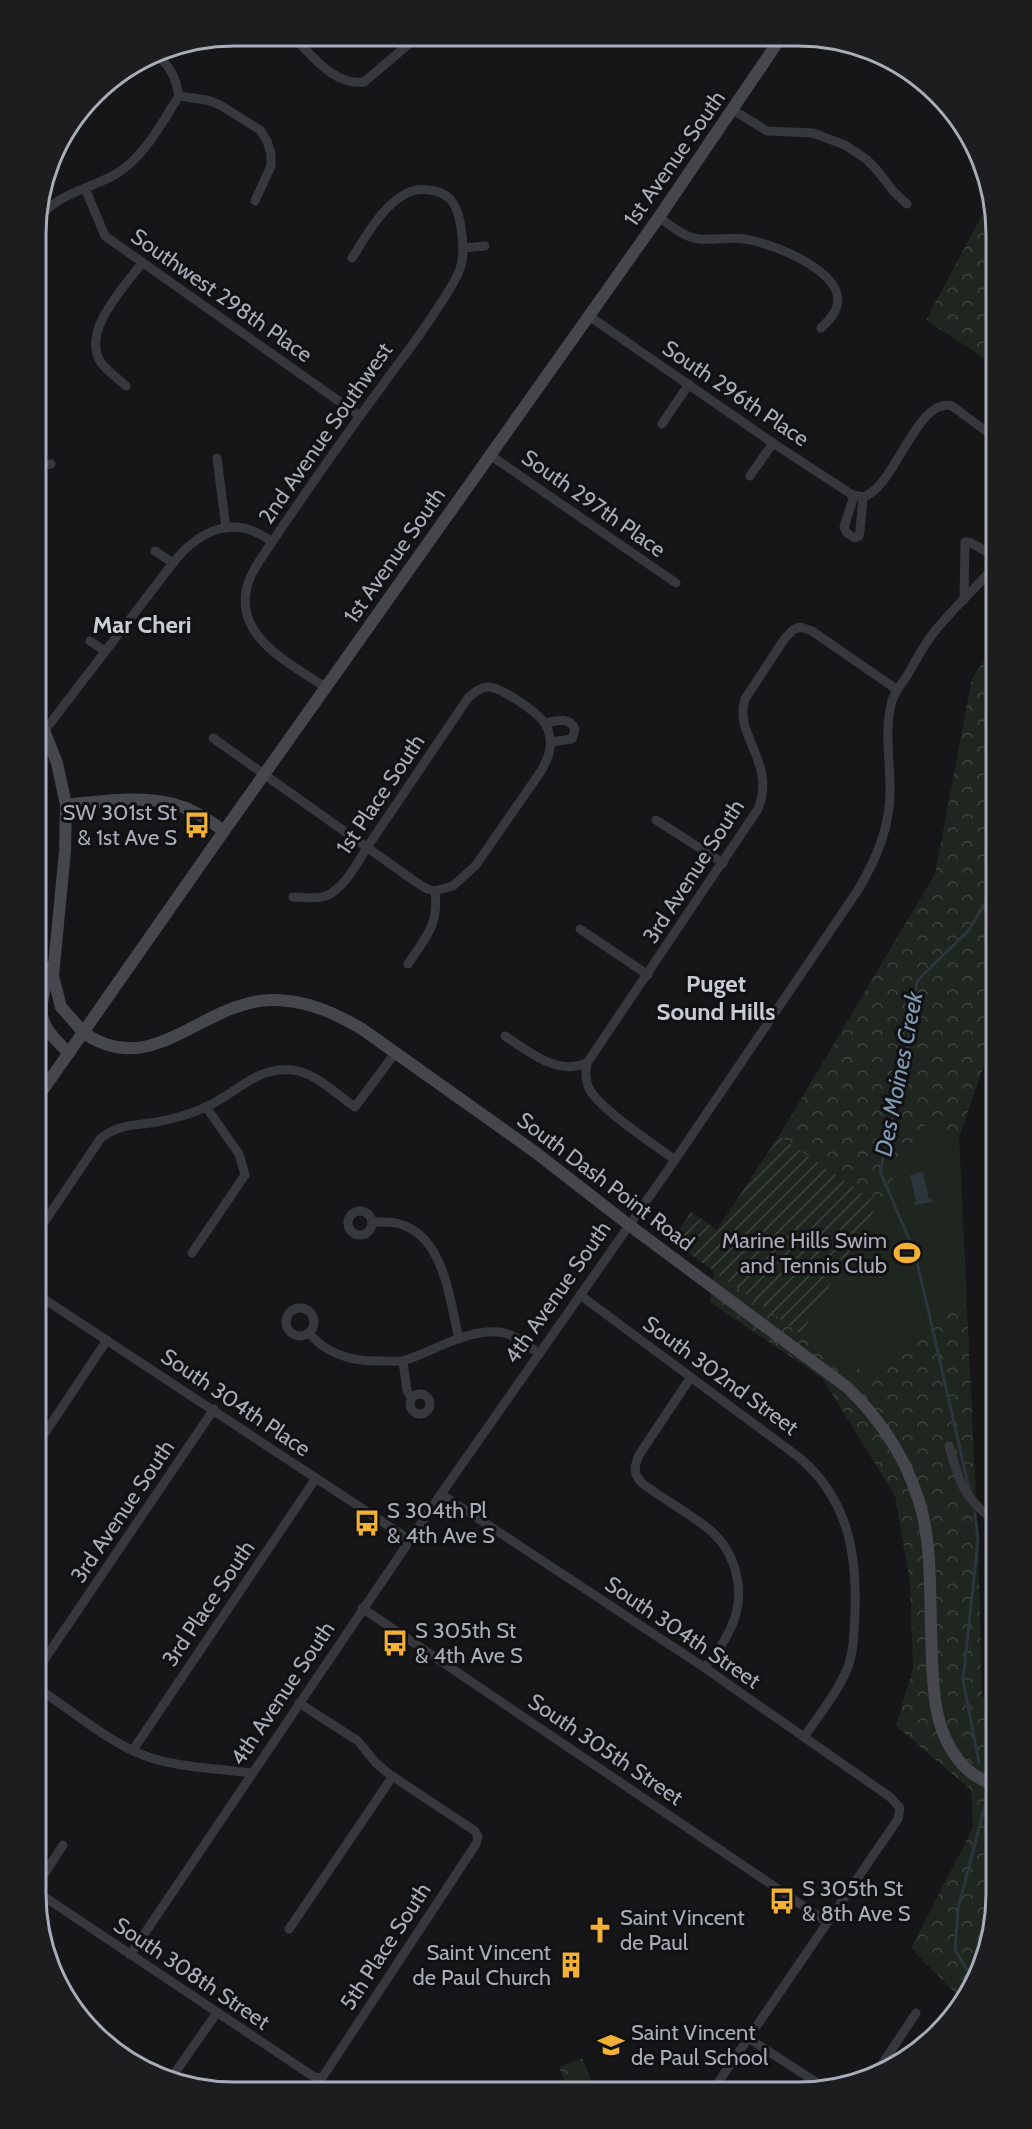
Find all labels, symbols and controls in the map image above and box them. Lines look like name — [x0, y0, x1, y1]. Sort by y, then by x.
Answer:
street label: 1st Avenue South — [618, 85, 731, 231]
street label: Southwest 298th Place — [126, 223, 318, 368]
street label: South 296th Place — [657, 334, 814, 452]
street label: 2nd Avenue Southwest — [253, 337, 398, 529]
street label: South 297th Place — [517, 444, 671, 563]
street label: 1st Avenue South — [338, 482, 451, 628]
district label: Mar Cheri — [92, 610, 192, 639]
street label: 1st Place South — [330, 729, 430, 859]
street label: 3rd Avenue South — [637, 794, 750, 948]
place label: SW 301st St & 1st Ave S — [63, 799, 178, 851]
bus stop icon: SW 301st St & 1st Ave S — [182, 810, 212, 840]
district label: Puget Sound Hills — [656, 969, 776, 1026]
water label: Des Moines Creek — [868, 988, 929, 1159]
street label: South Dash Point Road — [512, 1106, 699, 1257]
street label: 4th Avenue South — [498, 1216, 617, 1369]
place label: Marine Hills Swim and Tennis Club — [722, 1227, 887, 1279]
sports icon: Marine Hills Swim and Tennis Club — [892, 1238, 922, 1268]
street label: South 302nd Street — [638, 1310, 804, 1441]
street label: South 304th Place — [156, 1342, 316, 1462]
street label: 3rd Avenue South — [65, 1435, 180, 1588]
place label: S 304th Pl & 4th Ave S — [387, 1497, 495, 1549]
bus stop icon: S 304th Pl & 4th Ave S — [352, 1508, 382, 1538]
street label: 3rd Place South — [156, 1535, 260, 1671]
street label: South 304th Street — [600, 1570, 766, 1695]
street label: 4th Avenue South — [224, 1616, 340, 1770]
place label: S 305th St & 4th Ave S — [415, 1617, 523, 1669]
bus stop icon: S 305th St & 4th Ave S — [380, 1628, 410, 1658]
street label: South 305th Street — [523, 1688, 689, 1811]
place label: S 305th St & 8th Ave S — [802, 1875, 911, 1927]
street label: 5th Place South — [334, 1878, 437, 2015]
bus stop icon: S 305th St & 8th Ave S — [767, 1886, 797, 1916]
place label: Saint Vincent de Paul — [620, 1904, 745, 1956]
street label: South 308th Street — [109, 1911, 275, 2036]
church icon: Saint Vincent de Paul — [585, 1915, 615, 1945]
place label: Saint Vincent de Paul Church — [412, 1939, 552, 1991]
building icon: Saint Vincent de Paul Church — [556, 1950, 586, 1980]
place label: Saint Vincent de Paul School — [631, 2019, 769, 2071]
school or university icon: Saint Vincent de Paul School — [596, 2030, 626, 2060]

